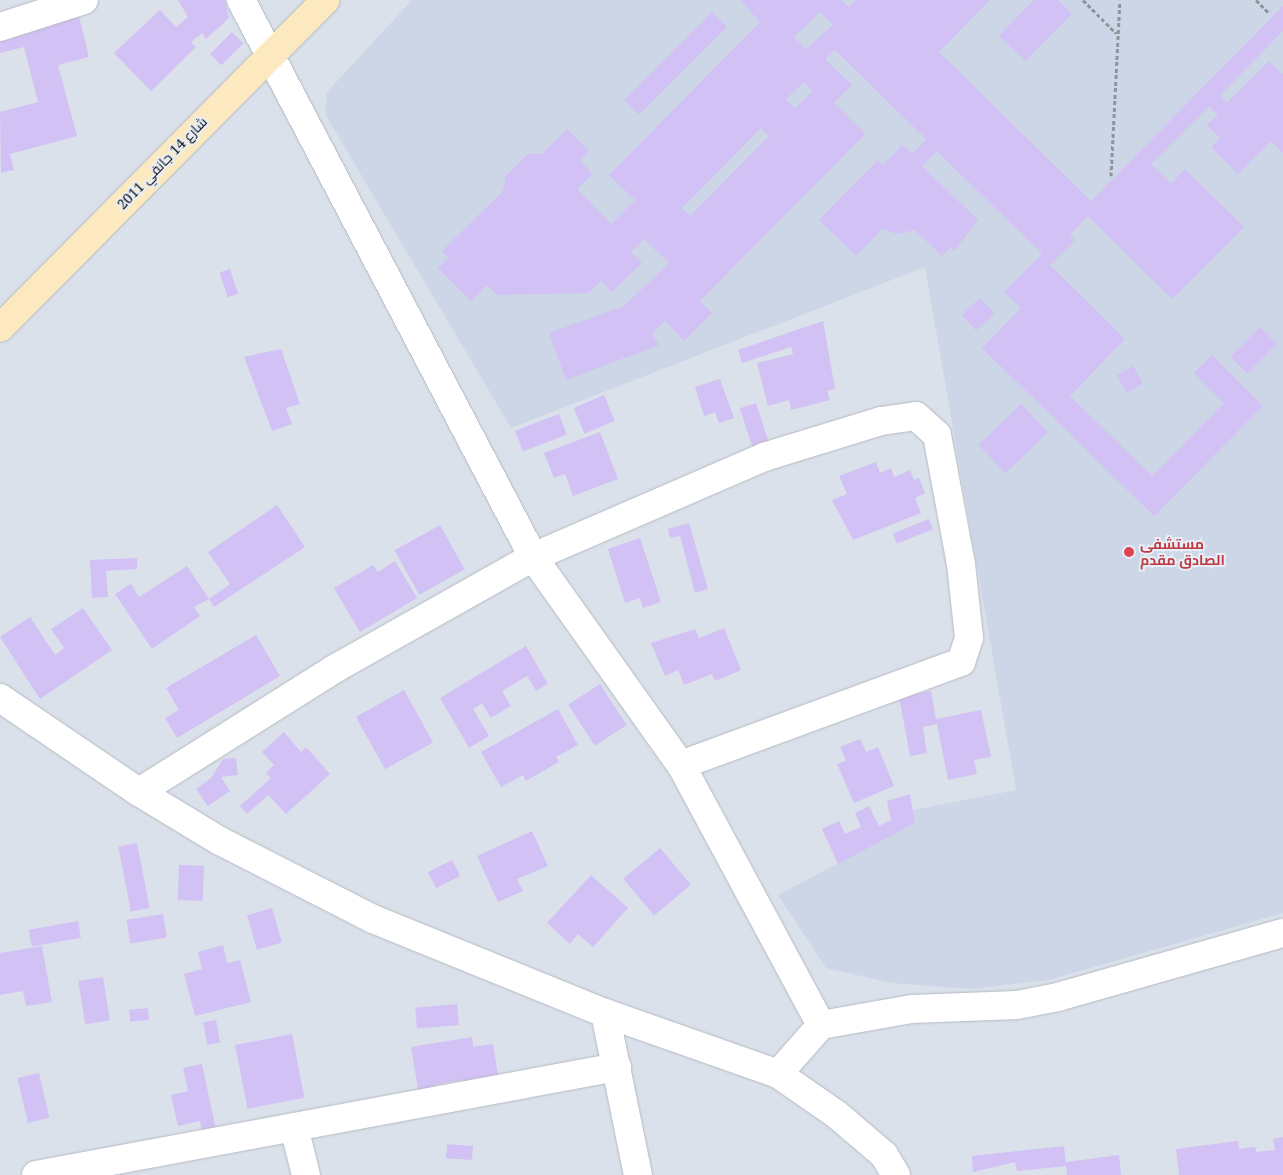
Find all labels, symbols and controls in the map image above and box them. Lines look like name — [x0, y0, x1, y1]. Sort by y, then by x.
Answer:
street label: شارع 14 جانفي 2011 — [114, 113, 210, 213]
place label: مستشفى الصادق مقدم — [1140, 536, 1225, 568]
marker: مستشفى الصادق مقدم — [1122, 545, 1136, 559]

